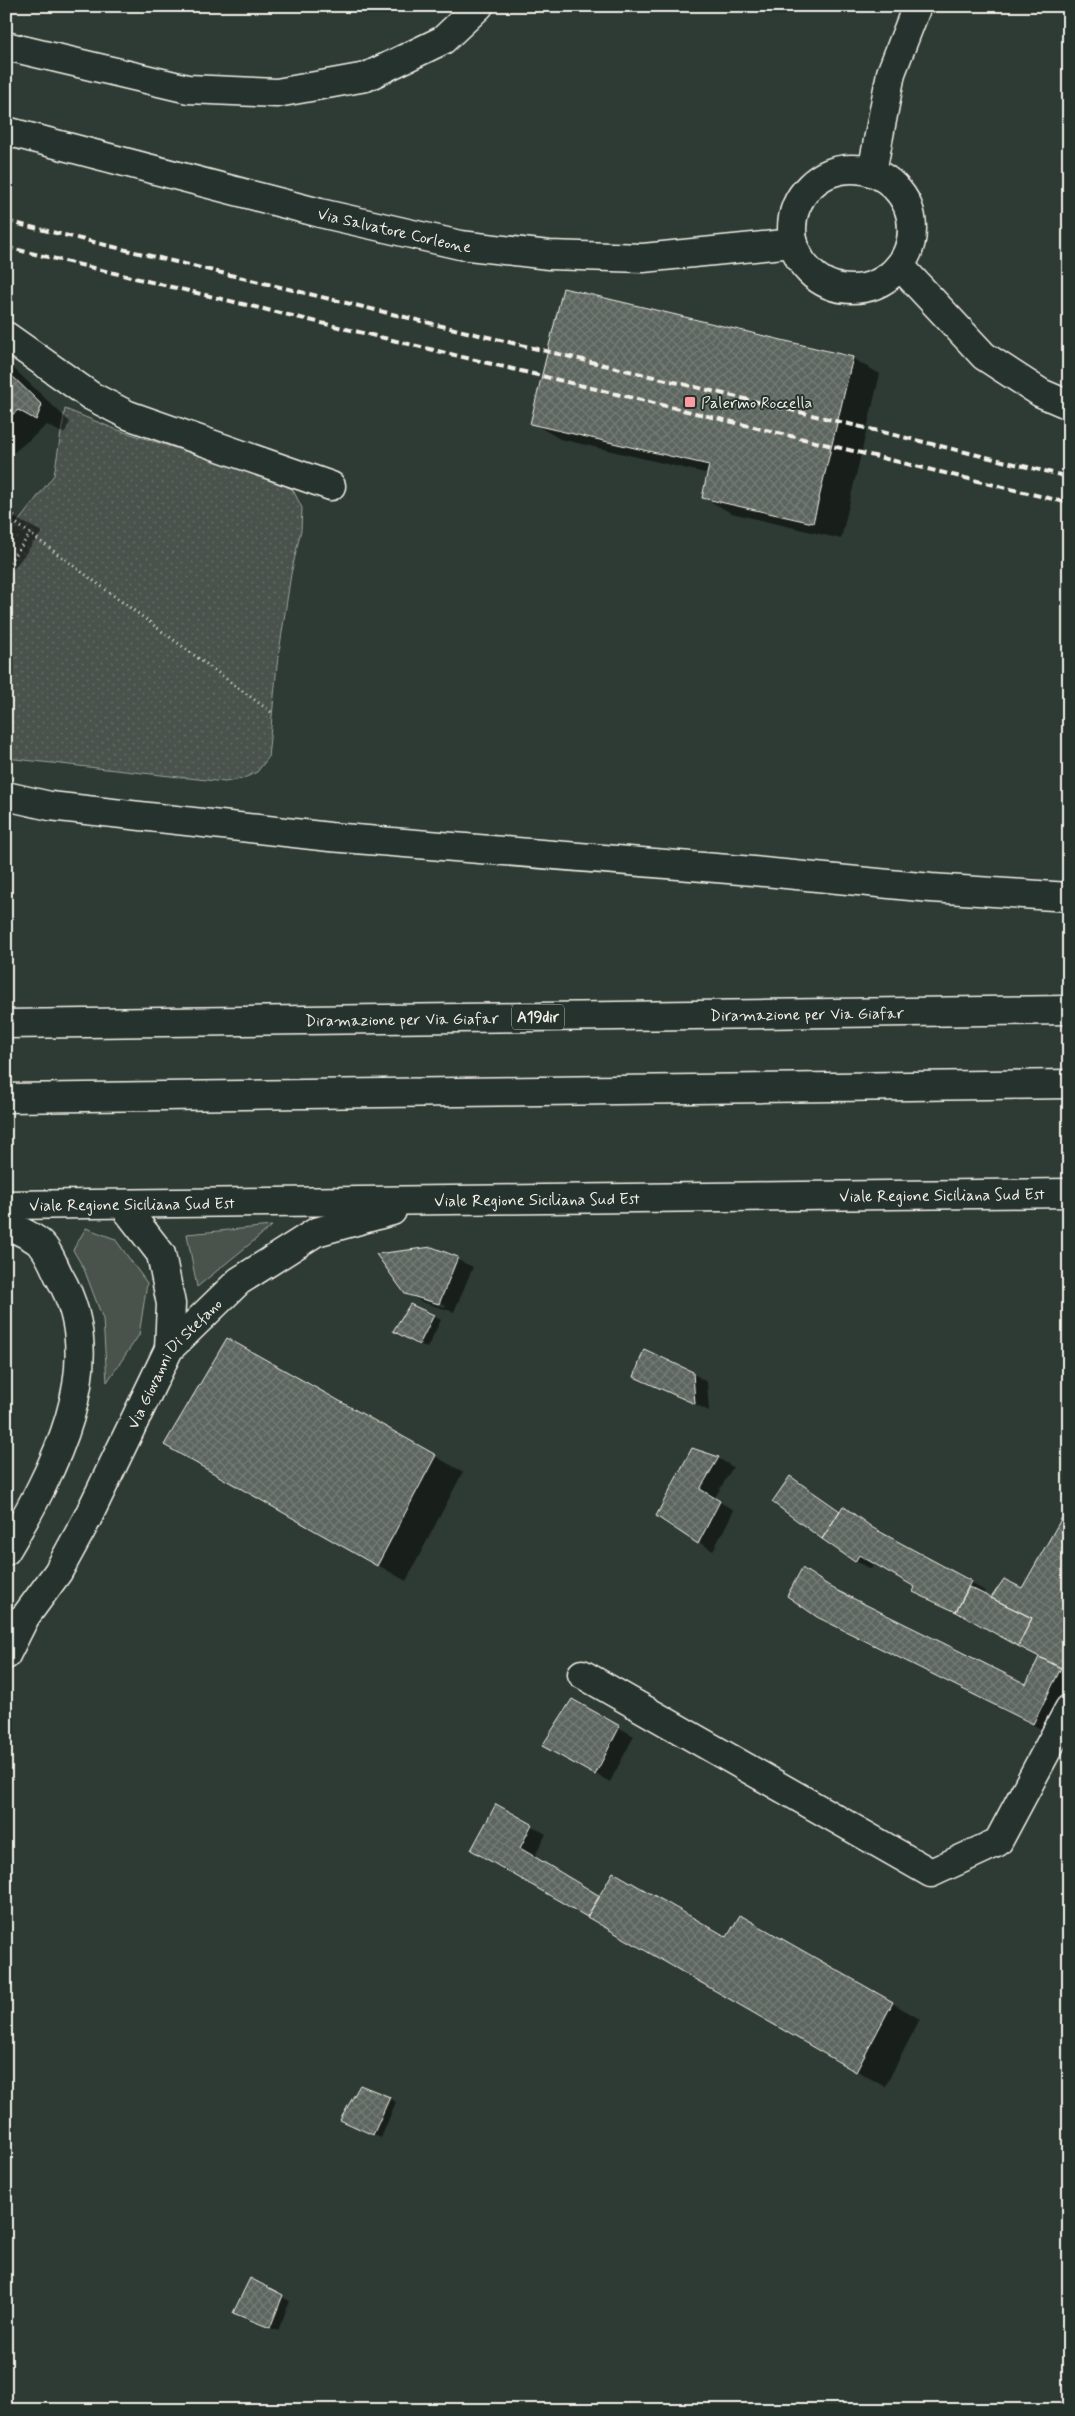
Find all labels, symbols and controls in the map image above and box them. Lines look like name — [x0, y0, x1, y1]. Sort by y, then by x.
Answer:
street label: Via Salvatore Corleone — [315, 204, 472, 258]
place label: Palermo Roccella — [701, 393, 812, 414]
marker: Palermo Roccella — [683, 395, 697, 409]
street label: Diramazione per Via Giafar — [710, 1003, 905, 1027]
road number: A19dir — [512, 1004, 564, 1030]
street label: Diramazione per Via Giafar — [305, 1009, 500, 1032]
street label: Viale Regione Siciliana Sud Est — [839, 1184, 1045, 1208]
street label: Viale Regione Siciliana Sud Est — [434, 1189, 640, 1212]
street label: Viale Regione Siciliana Sud Est — [29, 1193, 235, 1217]
street label: Via Giovanni Di Stefano — [123, 1294, 227, 1433]

